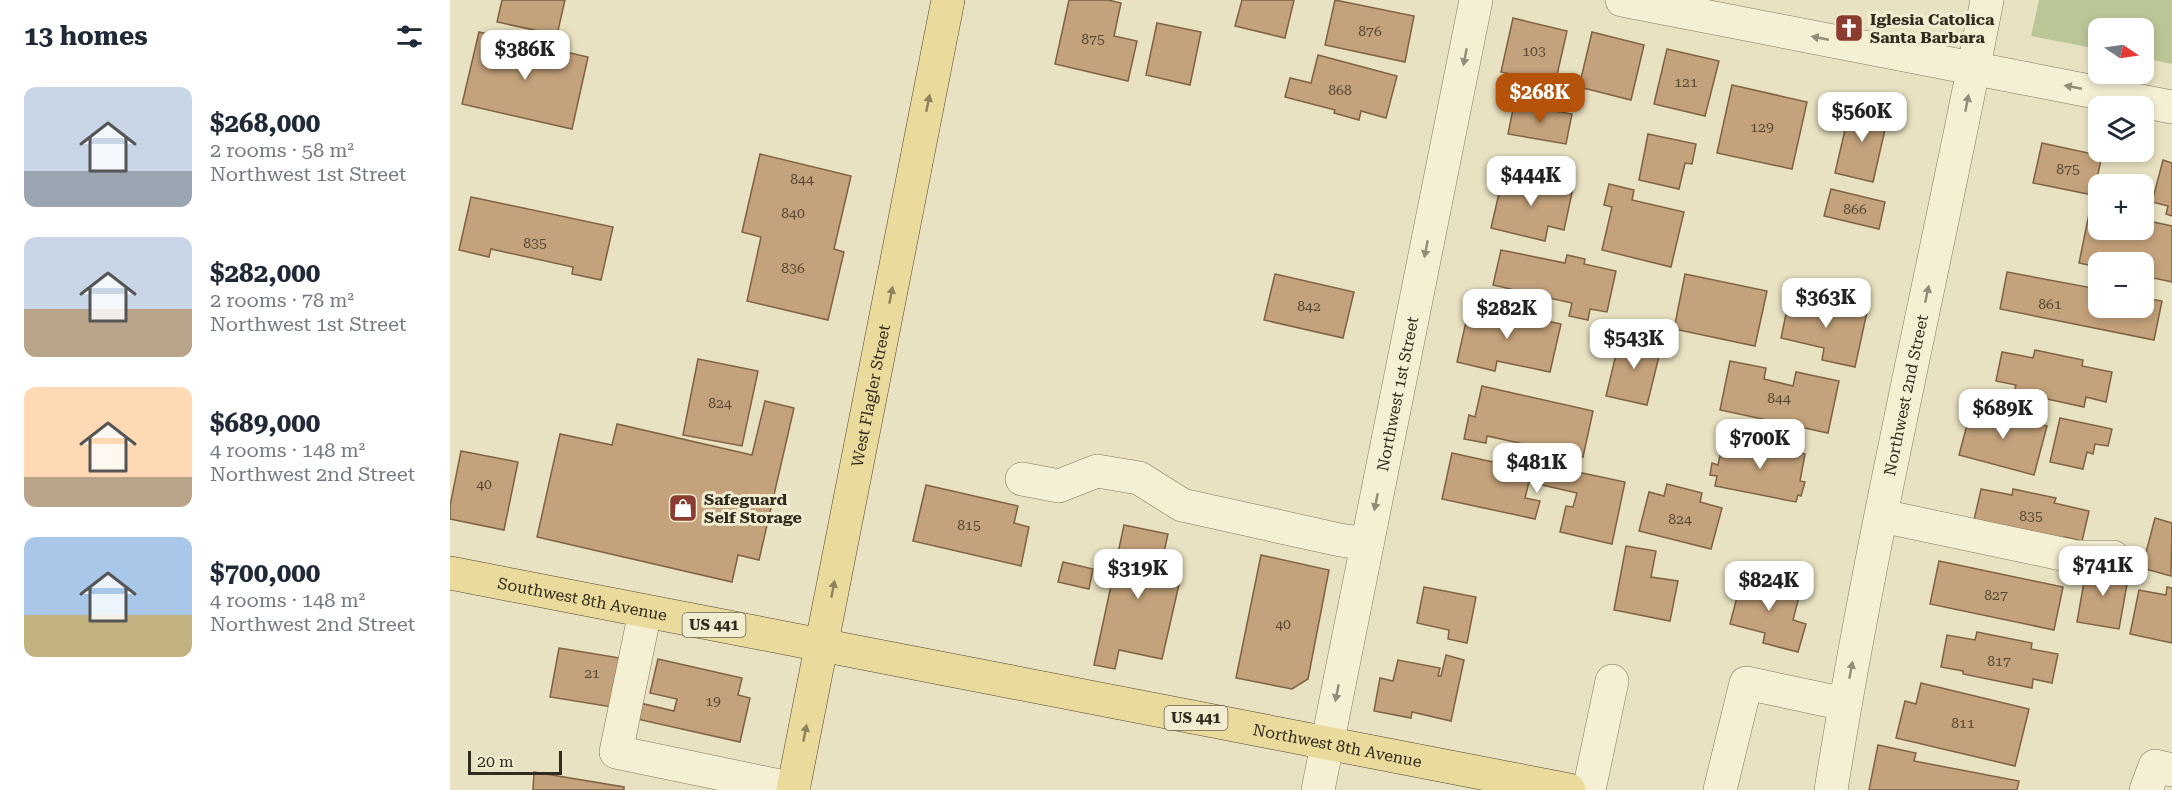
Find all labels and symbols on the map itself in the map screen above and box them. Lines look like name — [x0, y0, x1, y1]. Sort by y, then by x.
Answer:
place label: Iglesia Catolica Santa Barbara — [1870, 10, 1995, 47]
church icon: Iglesia Catolica Santa Barbara — [1833, 12, 1865, 44]
north arrow — [2088, 18, 2154, 84]
house number: 876 — [1358, 23, 1382, 39]
pin: $386K — [483, 30, 567, 81]
house number: 875 — [1081, 31, 1105, 47]
one-way arrow — [1811, 33, 1830, 42]
house number: 103 — [1522, 43, 1546, 59]
one-way arrow — [1460, 48, 1469, 67]
pin: $268K — [1498, 73, 1582, 124]
house number: 121 — [1674, 74, 1698, 90]
house number: 868 — [1328, 82, 1352, 98]
one-way arrow — [2064, 82, 2083, 91]
pin: $560K — [1820, 92, 1904, 143]
one-way arrow — [1963, 93, 1972, 112]
one-way arrow — [924, 94, 933, 113]
house number: 129 — [1750, 119, 1774, 135]
pin: $444K — [1489, 156, 1573, 207]
house number: 875 — [2056, 161, 2080, 177]
house number: 844 — [790, 171, 814, 187]
house number: 866 — [1843, 201, 1867, 217]
house number: 840 — [781, 205, 805, 221]
house number: 835 — [523, 235, 547, 251]
one-way arrow — [1421, 239, 1430, 258]
house number: 836 — [781, 260, 805, 276]
pin: $363K — [1784, 278, 1868, 329]
one-way arrow — [1923, 284, 1932, 303]
one-way arrow — [887, 285, 896, 304]
pin: $282K — [1465, 289, 1549, 340]
house number: 861 — [2038, 296, 2062, 312]
house number: 842 — [1297, 298, 1321, 314]
street label: Northwest 2nd Street — [1880, 313, 1932, 477]
street label: Northwest 1st Street — [1373, 315, 1422, 473]
pin: $543K — [1592, 319, 1676, 370]
street label: West Flagler Street — [848, 323, 894, 468]
pin: $689K — [1961, 389, 2045, 440]
house number: 844 — [1767, 390, 1791, 406]
house number: 824 — [708, 395, 732, 411]
pin: $700K — [1718, 419, 1802, 470]
pin: $481K — [1495, 443, 1579, 494]
house number: 40 — [476, 476, 492, 492]
place label: Safeguard Self Storage — [704, 490, 802, 527]
shop icon: Safeguard Self Storage — [667, 492, 699, 524]
one-way arrow — [1371, 492, 1380, 511]
house number: 835 — [2019, 508, 2043, 524]
house number: 824 — [1668, 511, 1692, 527]
house number: 815 — [957, 517, 981, 533]
pin: $741K — [2061, 546, 2145, 597]
pin: $319K — [1096, 549, 1180, 600]
pin: $824K — [1727, 561, 1811, 612]
street label: Southwest 8th Avenue — [496, 573, 669, 625]
one-way arrow — [829, 580, 838, 599]
house number: 827 — [1984, 587, 2008, 603]
road number: US 441 — [682, 613, 746, 637]
house number: 40 — [1275, 616, 1291, 632]
house number: 817 — [1987, 653, 2011, 669]
one-way arrow — [1847, 661, 1856, 680]
house number: 21 — [584, 665, 600, 681]
one-way arrow — [1332, 683, 1341, 702]
house number: 19 — [705, 693, 721, 709]
road number: US 441 — [1164, 706, 1227, 730]
house number: 811 — [1951, 715, 1975, 731]
street label: Northwest 8th Avenue — [1251, 720, 1424, 771]
one-way arrow — [801, 723, 810, 742]
scale bar — [468, 748, 562, 776]

